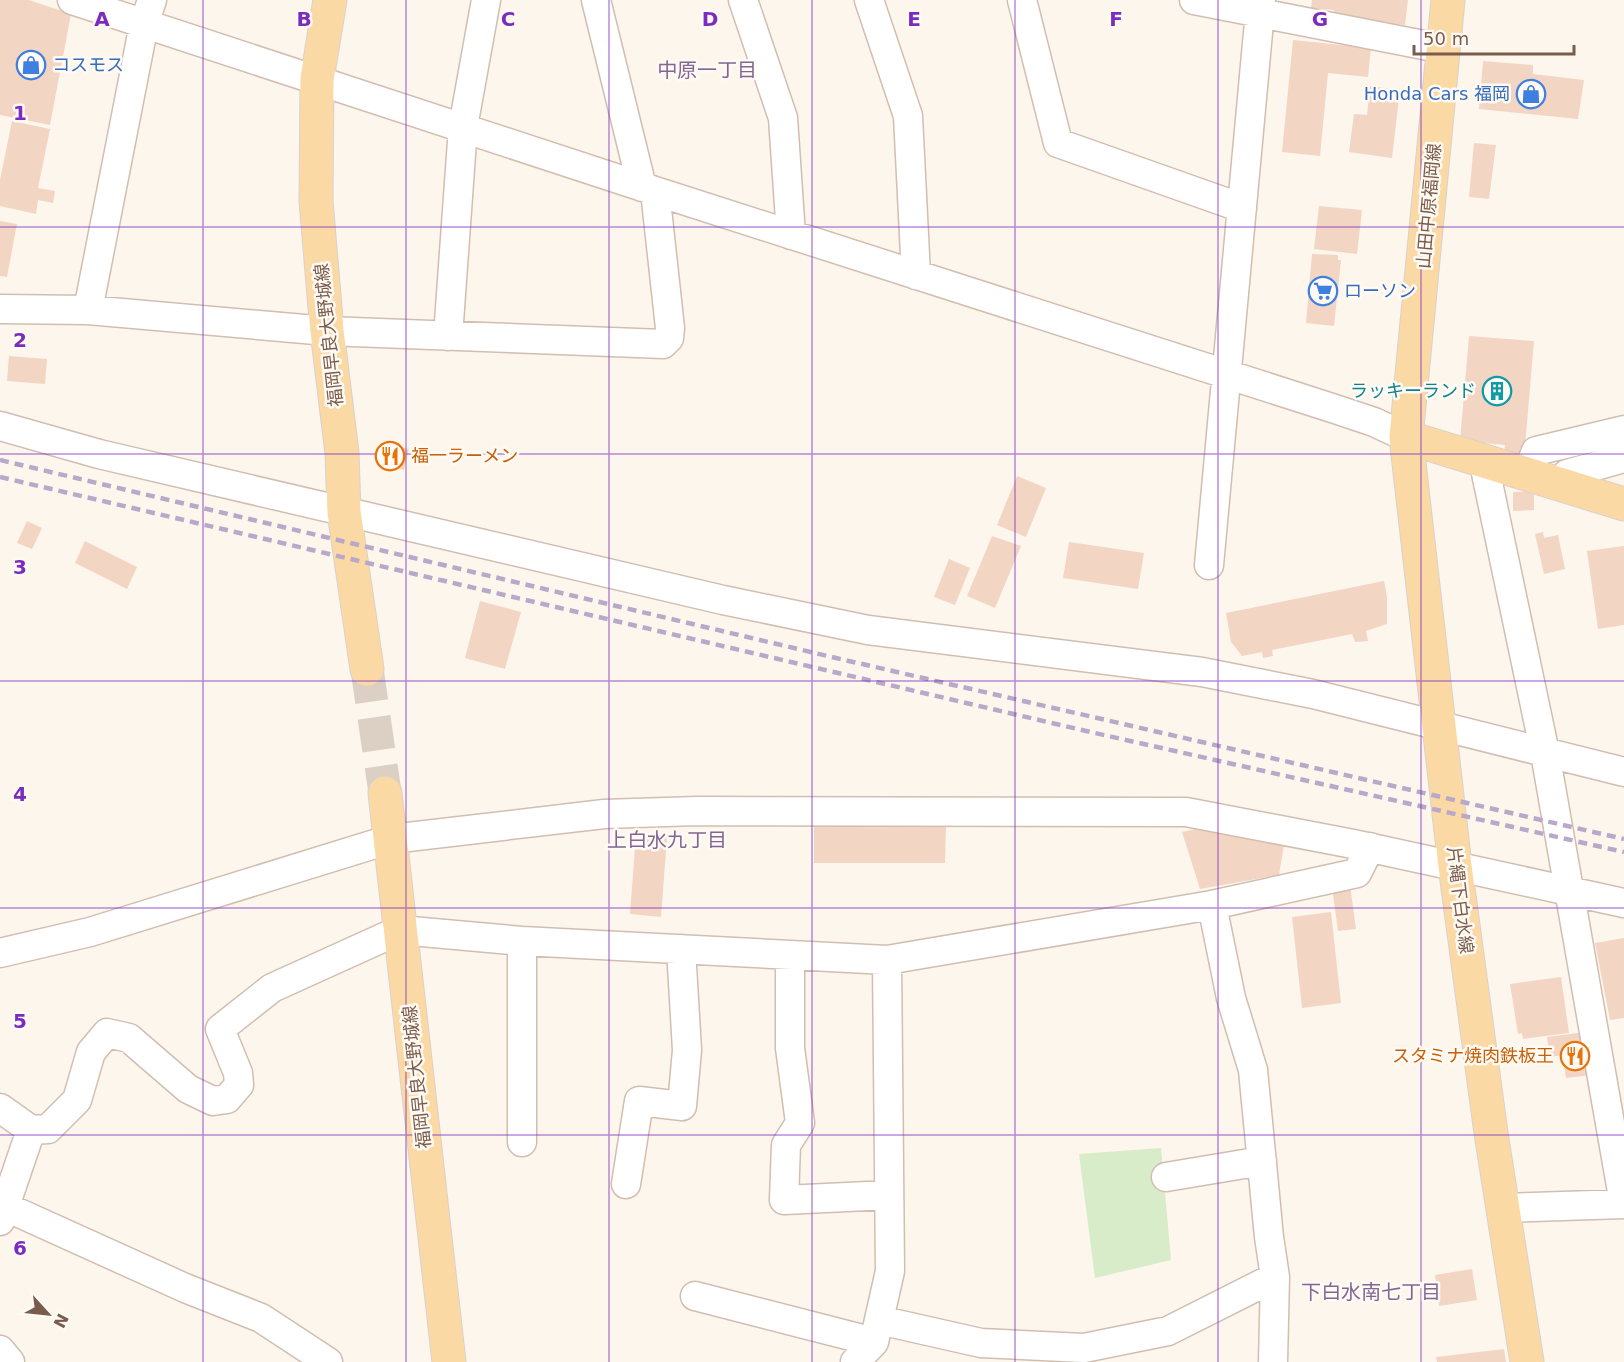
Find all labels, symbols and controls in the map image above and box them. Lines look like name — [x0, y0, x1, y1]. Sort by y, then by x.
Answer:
text: A — [94, 7, 110, 31]
text: B — [296, 7, 312, 31]
text: C — [501, 7, 515, 31]
text: D — [702, 7, 718, 31]
text: E — [907, 7, 921, 31]
text: F — [1109, 7, 1123, 31]
text: G — [1312, 7, 1328, 31]
scale bar — [1414, 18, 1574, 56]
text: 50 m — [1423, 28, 1469, 49]
shop icon: コスモス — [15, 49, 47, 81]
place label: コスモス — [52, 54, 124, 75]
district label: 中原一丁目 — [657, 58, 757, 82]
shop icon: Honda Cars 福岡 — [1515, 78, 1547, 110]
place label: Honda Cars 福岡 — [1364, 83, 1510, 104]
text: 1 — [13, 101, 27, 125]
street label: 山田中原福岡線 — [1413, 142, 1444, 270]
street label: 福岡早良大野城線 — [311, 262, 346, 408]
supermarket icon: ローソン — [1307, 275, 1339, 307]
place label: ローソン — [1344, 280, 1416, 301]
text: 2 — [13, 328, 27, 352]
building icon: ラッキーランド — [1481, 375, 1513, 407]
place label: ラッキーランド — [1350, 380, 1476, 401]
restaurant icon: 福一ラーメン — [374, 440, 406, 472]
place label: 福一ラーメン — [411, 445, 518, 466]
text: 3 — [13, 555, 27, 579]
text: 4 — [13, 782, 27, 806]
district label: 上白水九丁目 — [607, 828, 727, 852]
street label: 片縄下白水線 — [1443, 845, 1477, 955]
street label: 福岡早良大野城線 — [399, 1004, 434, 1150]
text: 5 — [13, 1009, 27, 1033]
restaurant icon: スタミナ焼肉鉄板王 — [1559, 1040, 1591, 1072]
place label: スタミナ焼肉鉄板王 — [1392, 1045, 1554, 1066]
text: 6 — [13, 1236, 27, 1260]
district label: 下白水南七丁目 — [1301, 1280, 1441, 1304]
north arrow — [18, 1284, 78, 1344]
text: N — [49, 1310, 72, 1331]

